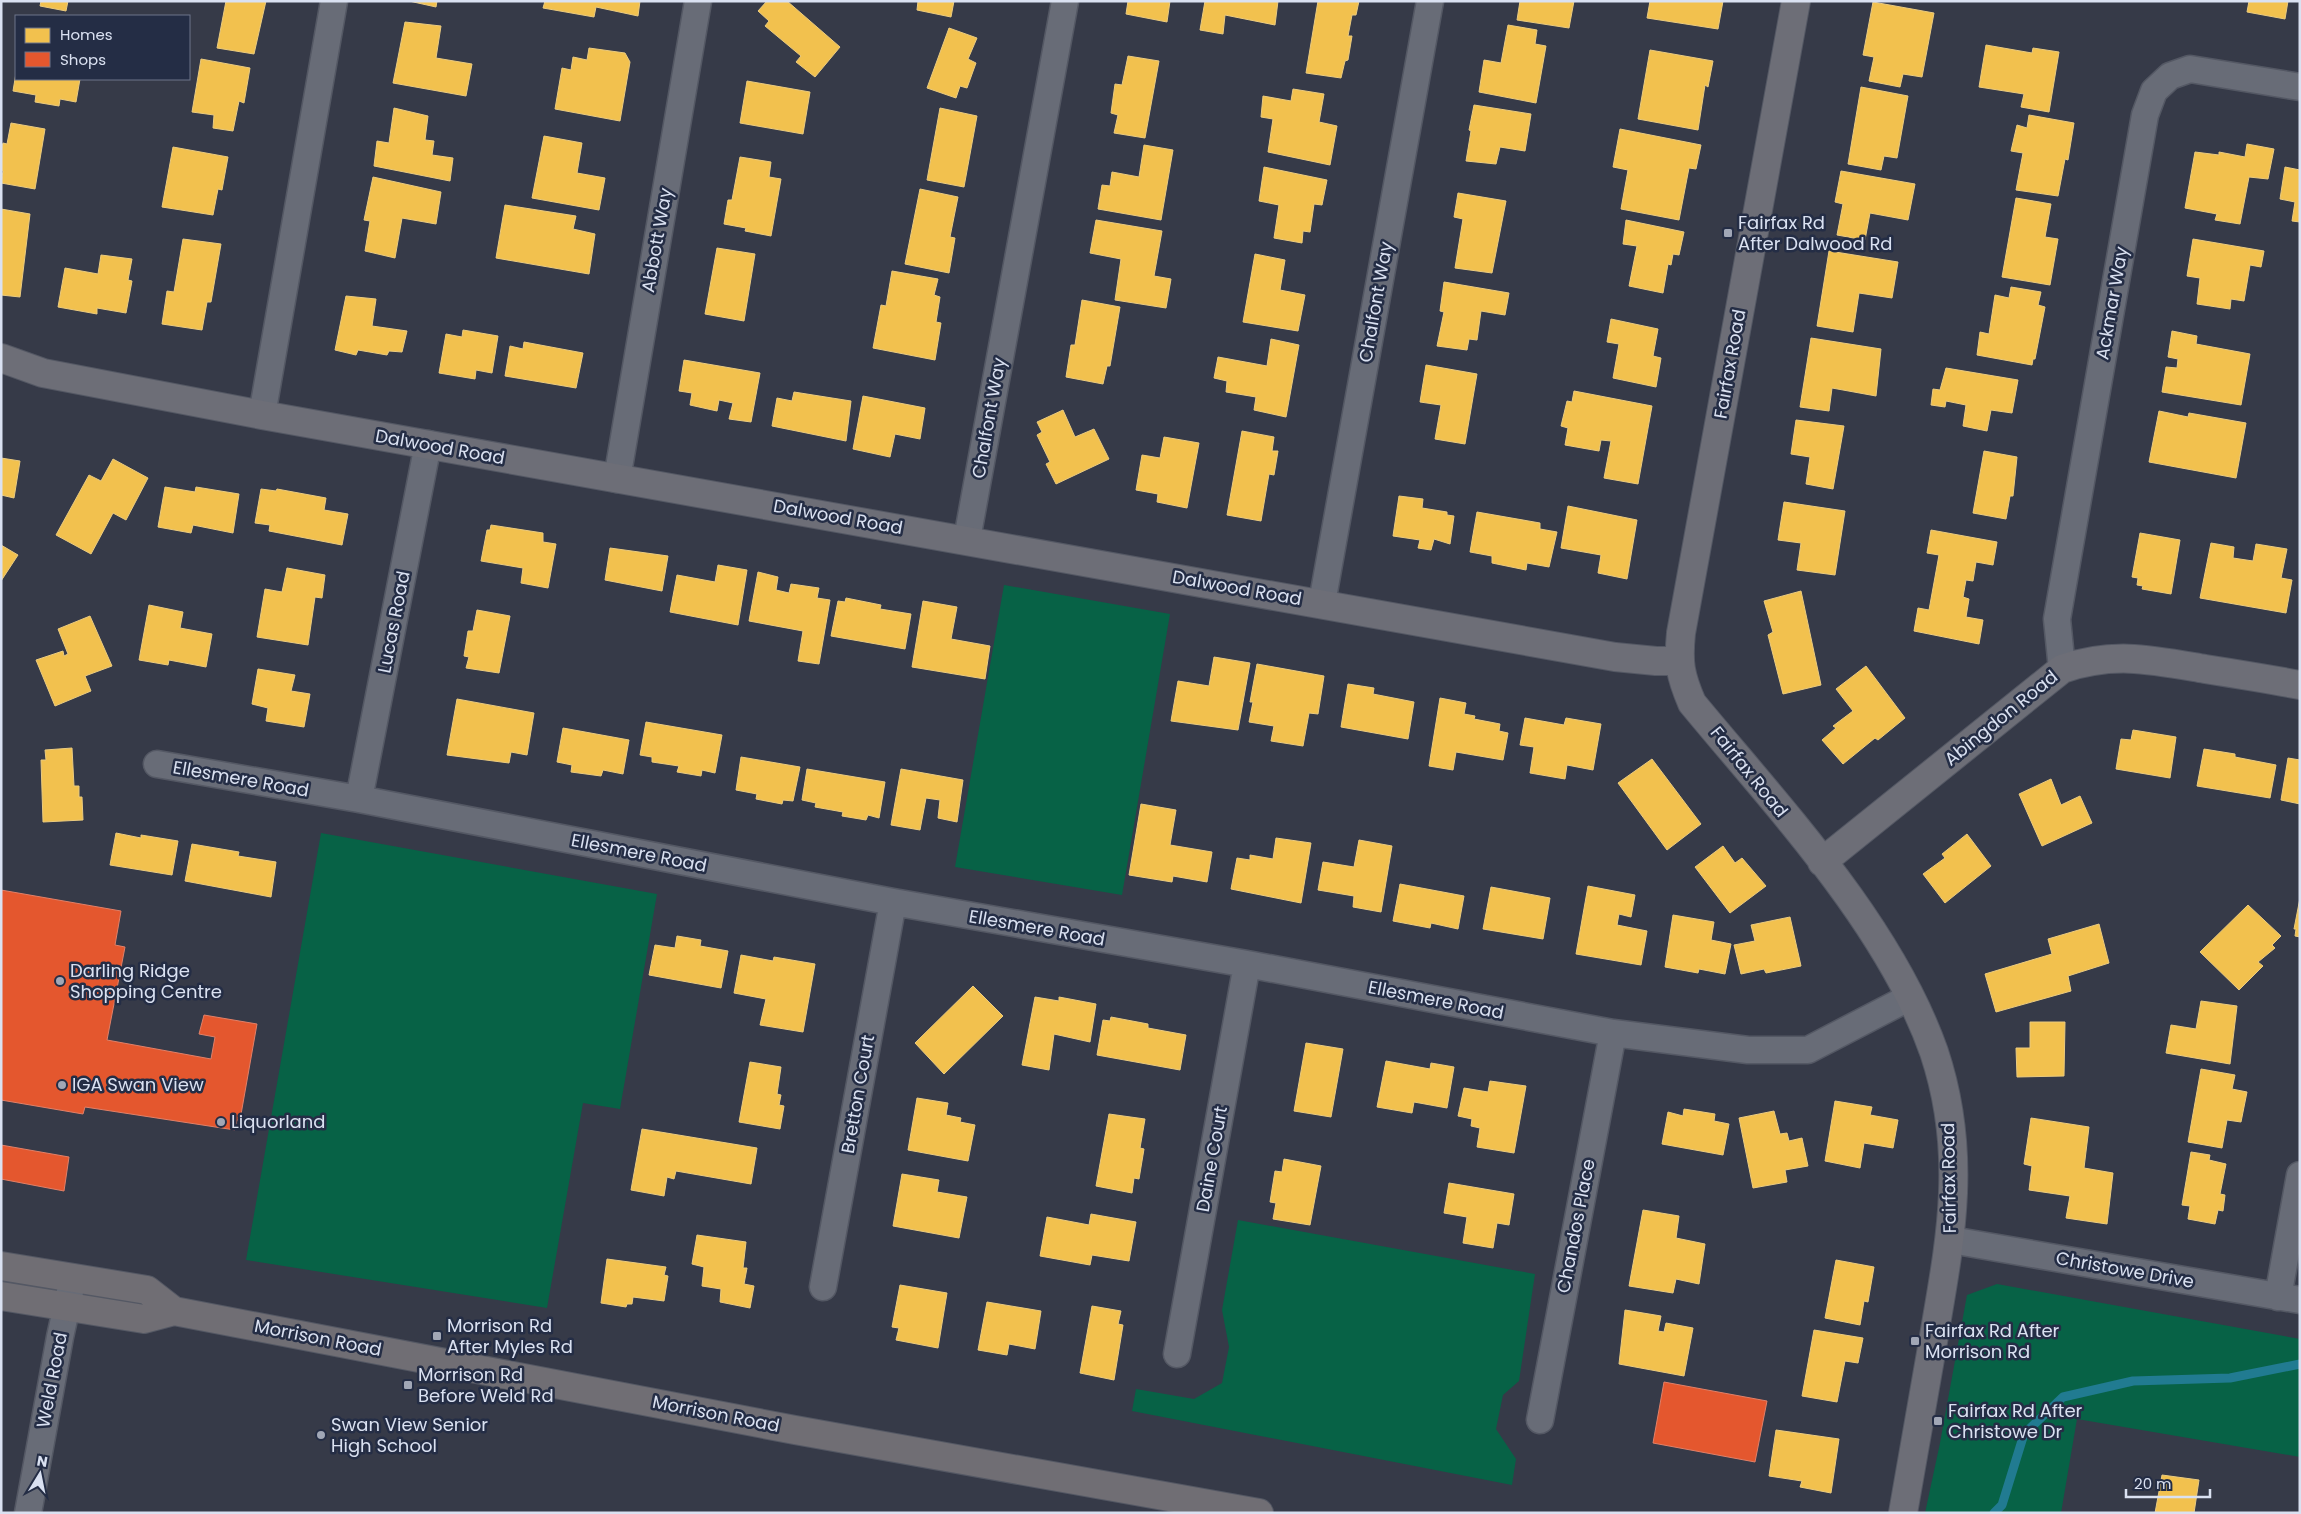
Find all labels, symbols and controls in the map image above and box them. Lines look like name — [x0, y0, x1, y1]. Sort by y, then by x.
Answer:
legend — [15, 15, 190, 80]
text: Homes — [60, 24, 113, 45]
text: Shops — [60, 49, 106, 70]
street label: Abbott Way — [635, 186, 678, 294]
place label: Fairfax Rd After Dalwood Rd — [1738, 210, 1893, 256]
marker: Fairfax Rd After Dalwood Rd — [1722, 227, 1734, 239]
street label: Chalfont Way — [1353, 240, 1398, 364]
street label: Ackmar Way — [2089, 244, 2134, 361]
street label: Fairfax Road — [1708, 307, 1751, 421]
street label: Chalfont Way — [966, 356, 1011, 480]
street label: Dalwood Road — [373, 423, 507, 470]
street label: Dalwood Road — [771, 493, 905, 540]
street label: Dalwood Road — [1170, 564, 1304, 611]
street label: Lucas Road — [371, 569, 416, 675]
street label: Abingdon Road — [1939, 664, 2063, 771]
street label: Fairfax Road — [1705, 721, 1794, 823]
street label: Ellesmere Road — [171, 754, 311, 803]
street label: Ellesmere Road — [569, 827, 709, 878]
street label: Ellesmere Road — [967, 903, 1107, 952]
place label: Darling Ridge Shopping Centre — [70, 958, 222, 1004]
street label: Ellesmere Road — [1366, 974, 1506, 1025]
marker: Darling Ridge Shopping Centre — [54, 975, 66, 987]
street label: Bretton Court — [835, 1033, 880, 1155]
place label: IGA Swan View — [72, 1072, 204, 1097]
marker: IGA Swan View — [56, 1079, 68, 1091]
street label: Daine Court — [1190, 1104, 1233, 1214]
place label: Liquorland — [231, 1109, 325, 1134]
marker: Liquorland — [215, 1116, 227, 1128]
street label: Fairfax Road — [1935, 1122, 1962, 1234]
street label: Chandos Place — [1550, 1157, 1601, 1295]
street label: Christowe Drive — [2054, 1245, 2196, 1294]
street label: Morrison Road — [252, 1313, 384, 1362]
place label: Morrison Rd After Myles Rd — [447, 1313, 573, 1359]
place label: Fairfax Rd After Morrison Rd — [1925, 1318, 2060, 1364]
street label: Weld Road — [30, 1330, 73, 1430]
marker: Morrison Rd After Myles Rd — [431, 1330, 443, 1342]
marker: Fairfax Rd After Morrison Rd — [1909, 1335, 1921, 1347]
place label: Morrison Rd Before Weld Rd — [418, 1362, 554, 1408]
marker: Morrison Rd Before Weld Rd — [402, 1379, 414, 1391]
street label: Morrison Road — [650, 1389, 782, 1438]
place label: Fairfax Rd After Christowe Dr — [1948, 1398, 2083, 1444]
place label: Swan View Senior High School — [331, 1412, 488, 1458]
marker: Fairfax Rd After Christowe Dr — [1932, 1415, 1944, 1427]
marker: Swan View Senior High School — [315, 1429, 327, 1441]
north arrow — [15, 1449, 65, 1499]
text: N — [35, 1450, 49, 1472]
scale bar — [2126, 1466, 2210, 1498]
text: 20 m — [2134, 1473, 2172, 1494]

